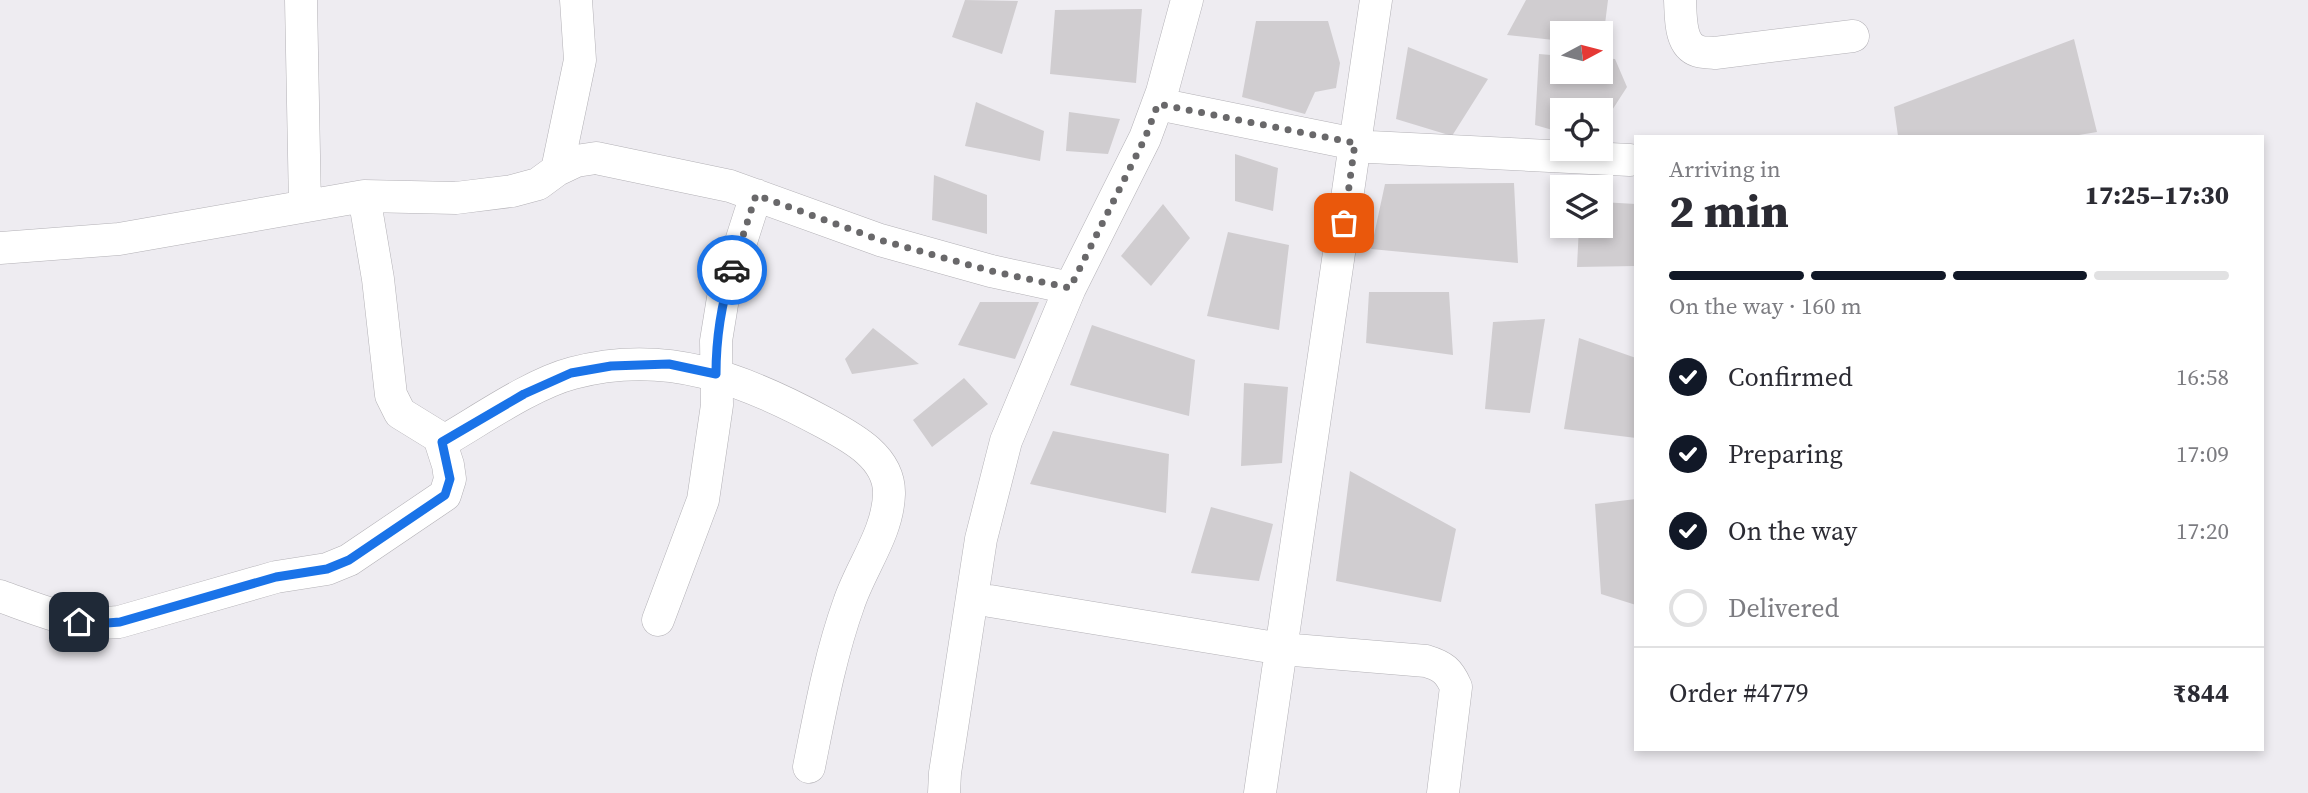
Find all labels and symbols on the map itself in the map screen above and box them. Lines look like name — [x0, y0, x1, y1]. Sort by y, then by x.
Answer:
north arrow — [1550, 21, 1614, 84]
pin — [1314, 193, 1374, 253]
courier — [697, 235, 767, 305]
pin — [49, 592, 109, 652]

